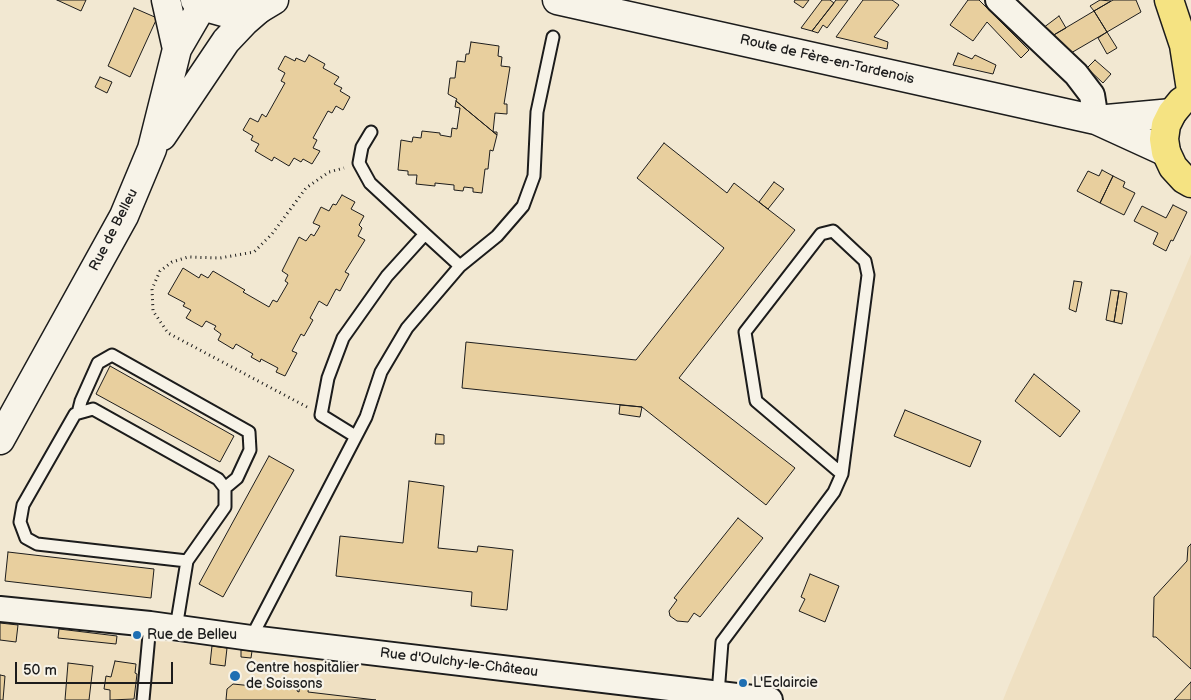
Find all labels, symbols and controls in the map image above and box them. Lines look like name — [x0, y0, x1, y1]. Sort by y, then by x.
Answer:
street label: Route de Fère-en-Tardenois — [738, 32, 916, 88]
street label: Rue de Belleu — [86, 186, 142, 274]
place label: Rue de Belleu — [147, 627, 237, 643]
marker: Rue de Belleu — [131, 629, 143, 641]
street label: Rue d'Oulchy-le-Château — [379, 645, 539, 681]
scale bar — [18, 652, 175, 684]
place label: Centre hospitalier de Soissons — [246, 660, 359, 692]
text: 50 m — [23, 661, 57, 680]
marker: Centre hospitalier de Soissons — [228, 669, 242, 683]
place label: L'Eclaircie — [753, 675, 818, 691]
marker: L'Eclaircie — [737, 677, 749, 689]

